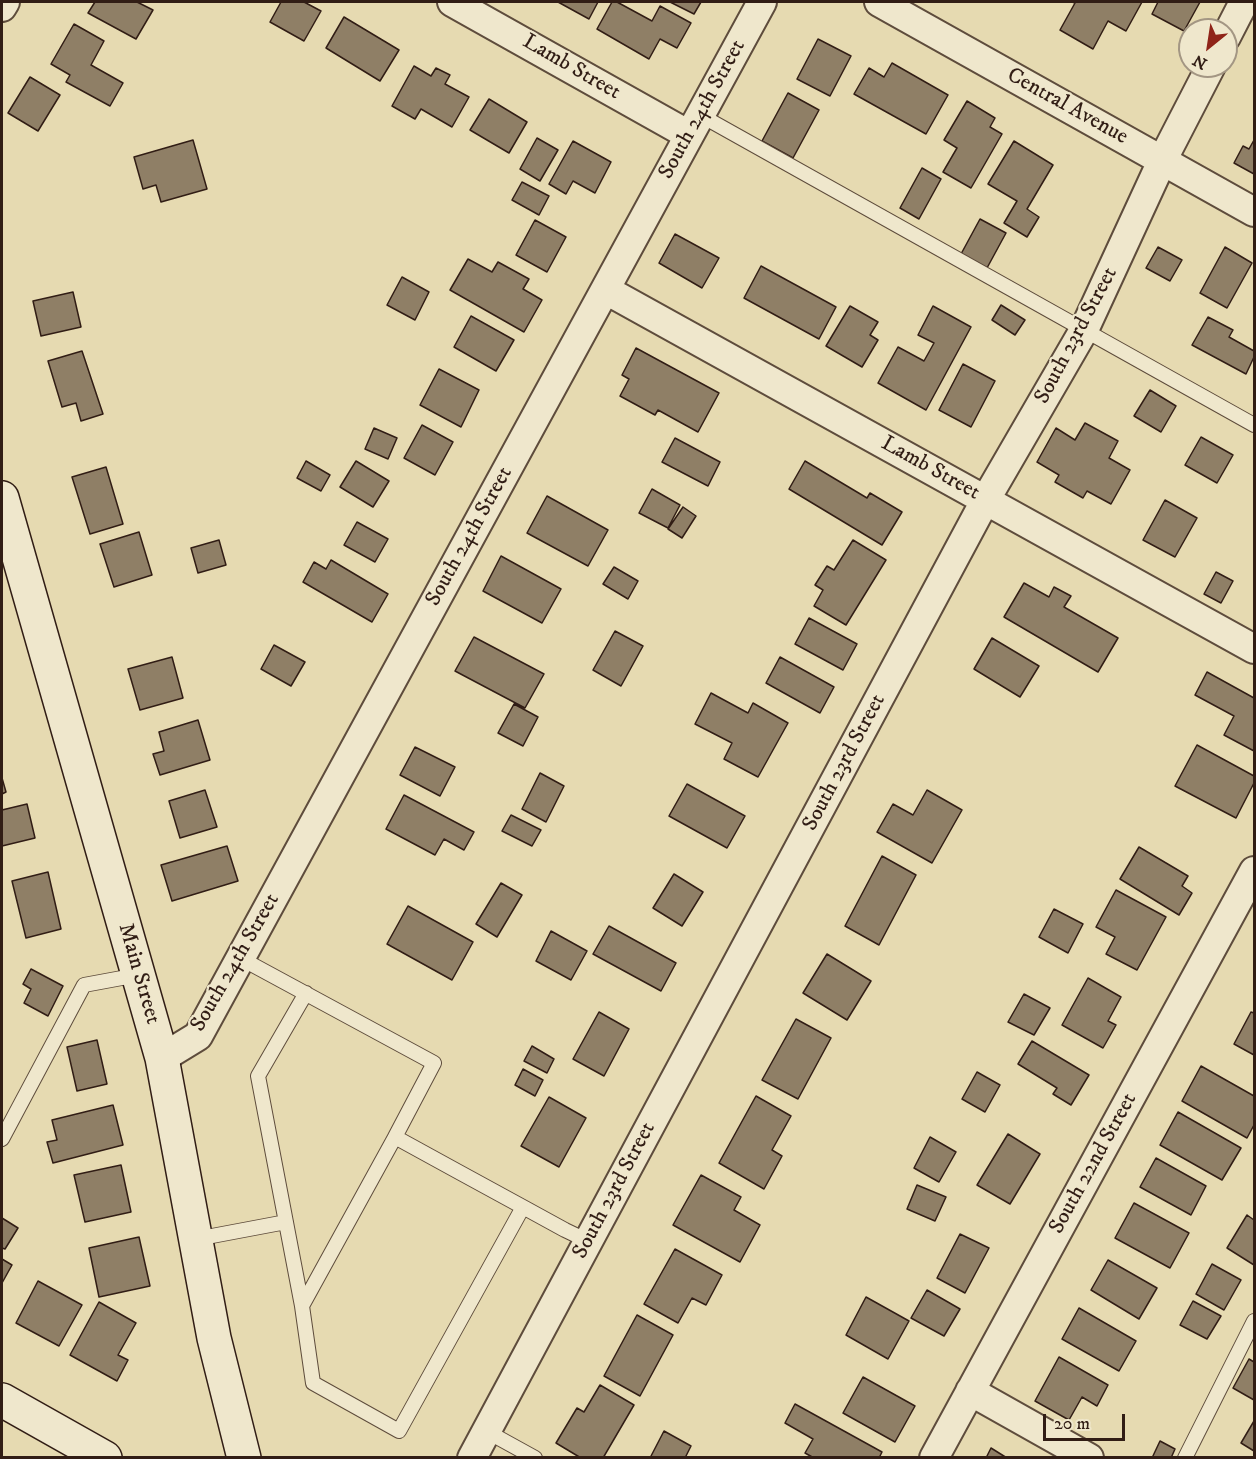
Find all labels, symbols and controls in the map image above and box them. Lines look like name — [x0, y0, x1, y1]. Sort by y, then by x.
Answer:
north arrow — [1178, 18, 1238, 78]
street label: Lamb Street — [517, 29, 625, 107]
street label: South 24th Street — [654, 36, 752, 184]
text: N — [1189, 50, 1211, 74]
street label: Central Avenue — [1002, 63, 1132, 151]
street label: South 23rd Street — [1030, 263, 1124, 409]
street label: Lamb Street — [876, 431, 984, 507]
street label: South 24th Street — [421, 463, 519, 611]
street label: South 23rd Street — [798, 690, 892, 836]
street label: South 24th Street — [186, 889, 286, 1037]
street label: Main Street — [111, 921, 165, 1027]
street label: South 22nd Street — [1044, 1089, 1144, 1239]
street label: South 23rd Street — [568, 1118, 662, 1264]
scale bar — [1046, 1402, 1128, 1440]
text: 20 m — [1054, 1413, 1090, 1435]

